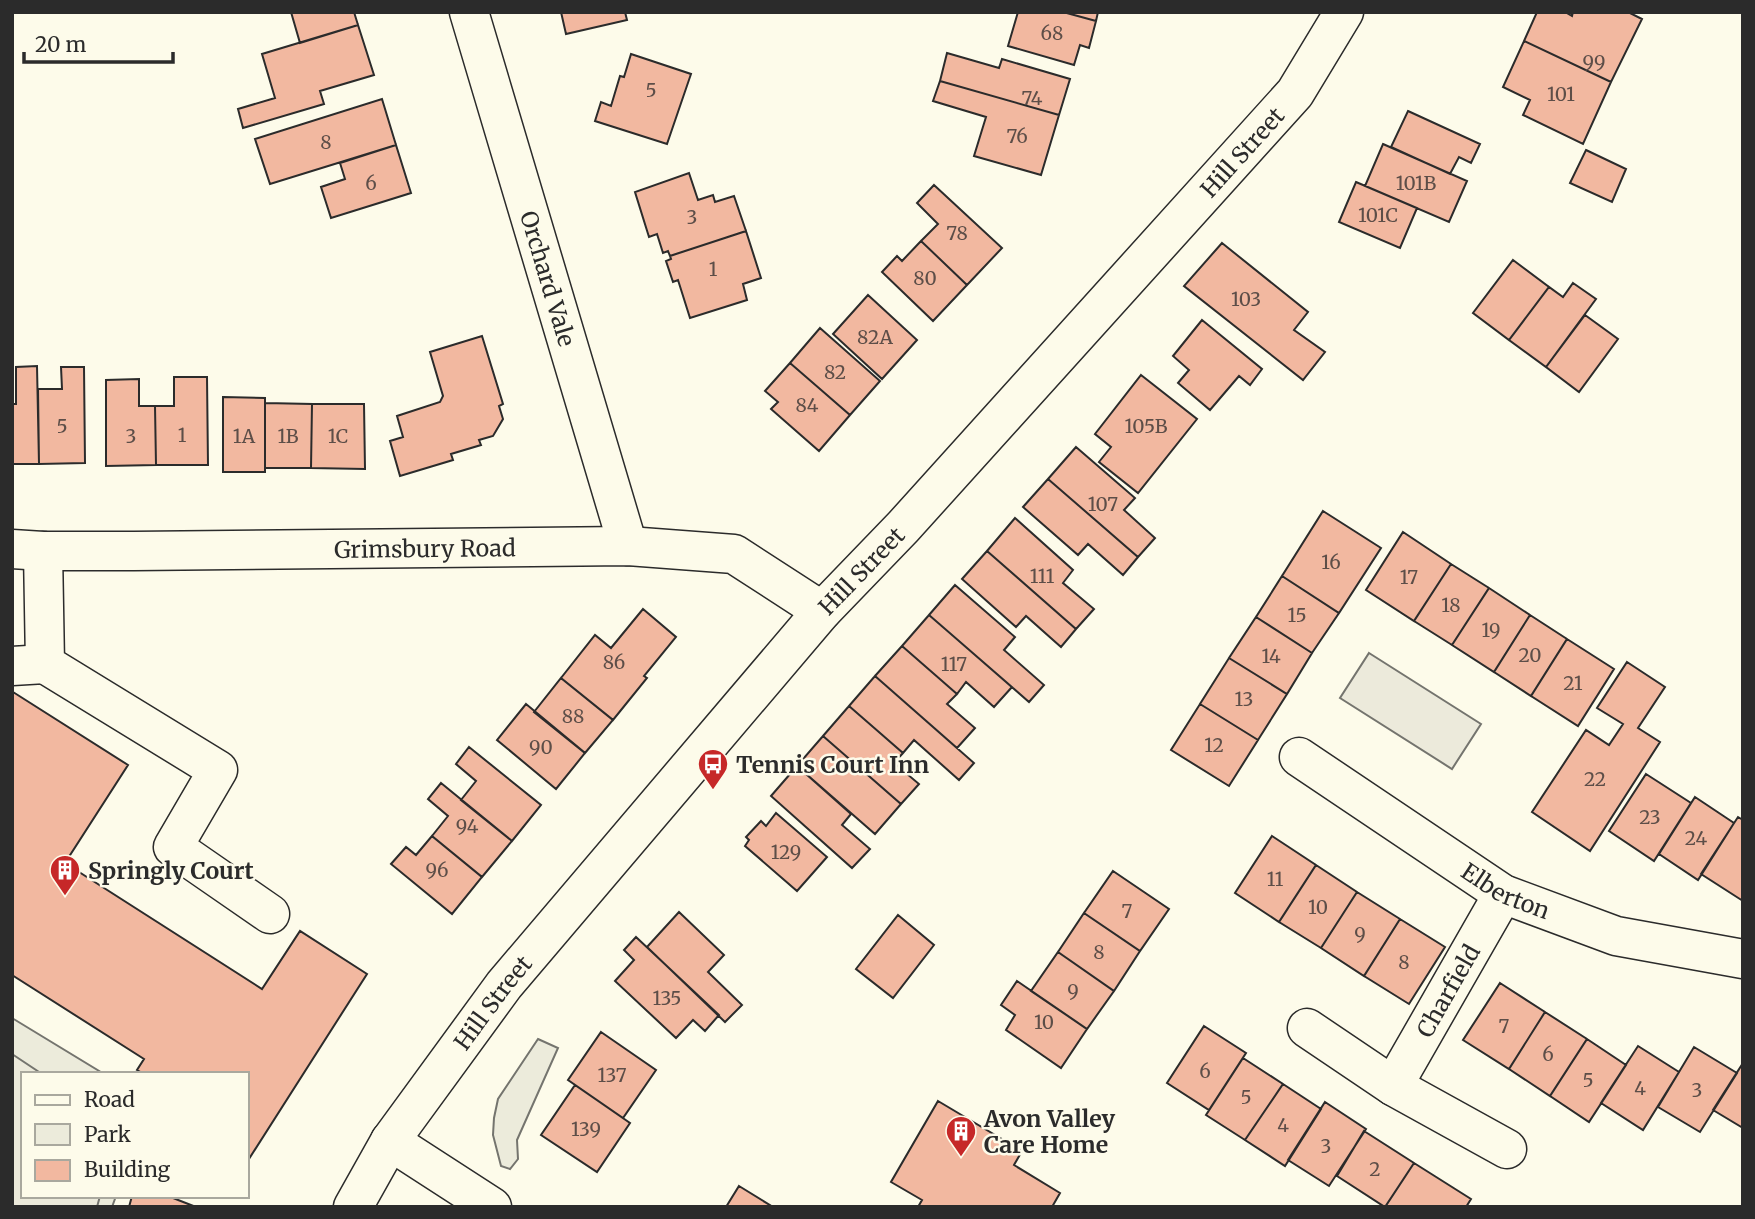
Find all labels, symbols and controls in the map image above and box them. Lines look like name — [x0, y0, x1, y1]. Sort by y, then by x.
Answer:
scale bar — [24, 21, 173, 65]
house number: 68 — [1041, 21, 1063, 45]
text: 20 m — [35, 31, 87, 58]
house number: 99 — [1583, 50, 1606, 74]
house number: 5 — [645, 78, 657, 102]
house number: 101 — [1547, 82, 1575, 106]
house number: 74 — [1022, 86, 1043, 110]
street label: Hill Street — [1194, 101, 1290, 203]
house number: 76 — [1006, 124, 1028, 148]
house number: 8 — [320, 130, 332, 154]
house number: 6 — [365, 171, 377, 195]
house number: 101B — [1396, 171, 1436, 195]
house number: 101C — [1358, 203, 1398, 227]
house number: 3 — [687, 205, 697, 229]
street label: Orchard Vale — [514, 207, 582, 350]
house number: 78 — [946, 221, 968, 245]
house number: 1 — [709, 257, 718, 281]
house number: 80 — [913, 266, 937, 290]
house number: 103 — [1231, 287, 1261, 311]
house number: 82A — [857, 325, 893, 349]
house number: 82 — [824, 360, 846, 384]
house number: 84 — [796, 393, 819, 417]
house number: 5 — [56, 414, 68, 438]
house number: 105B — [1125, 414, 1168, 438]
house number: 1 — [178, 423, 187, 447]
house number: 3 — [126, 424, 136, 448]
house number: 1A — [233, 424, 256, 448]
house number: 1B — [277, 424, 299, 448]
house number: 1C — [328, 424, 348, 448]
house number: 107 — [1088, 492, 1118, 516]
street label: Hill Street — [812, 520, 910, 621]
street label: Grimsbury Road — [334, 533, 516, 563]
house number: 16 — [1321, 550, 1341, 574]
house number: 111 — [1030, 564, 1055, 588]
house number: 17 — [1400, 565, 1418, 589]
house number: 18 — [1441, 593, 1461, 617]
house number: 15 — [1287, 603, 1307, 627]
house number: 19 — [1481, 618, 1501, 642]
house number: 20 — [1518, 643, 1542, 667]
house number: 14 — [1261, 644, 1281, 668]
house number: 86 — [603, 650, 625, 674]
house number: 117 — [941, 652, 967, 676]
house number: 21 — [1563, 671, 1583, 695]
house number: 13 — [1235, 687, 1253, 711]
house number: 88 — [562, 704, 584, 728]
house number: 12 — [1204, 733, 1224, 757]
house number: 90 — [529, 735, 553, 759]
bus stop icon: Tennis Court Inn — [696, 747, 730, 791]
place label: Tennis Court Inn — [736, 750, 929, 779]
house number: 22 — [1584, 767, 1606, 791]
house number: 23 — [1639, 805, 1661, 829]
house number: 94 — [456, 814, 479, 838]
house number: 24 — [1685, 826, 1708, 850]
house number: 129 — [771, 840, 801, 864]
building icon: Springly Court — [48, 853, 82, 897]
place label: Springly Court — [88, 856, 254, 885]
street label: Elberton — [1456, 856, 1554, 925]
house number: 96 — [426, 858, 448, 882]
house number: 11 — [1267, 867, 1284, 891]
house number: 10 — [1308, 895, 1328, 919]
house number: 7 — [1122, 899, 1133, 923]
house number: 9 — [1354, 922, 1366, 946]
street label: Charfield — [1410, 939, 1486, 1042]
house number: 8 — [1093, 940, 1105, 964]
street label: Hill Street — [447, 949, 538, 1055]
house number: 8 — [1398, 950, 1410, 974]
house number: 9 — [1067, 979, 1079, 1003]
house number: 135 — [653, 986, 681, 1010]
house number: 10 — [1034, 1010, 1054, 1034]
house number: 7 — [1499, 1014, 1510, 1038]
house number: 6 — [1542, 1042, 1554, 1066]
house number: 6 — [1199, 1059, 1211, 1083]
house number: 137 — [597, 1063, 627, 1087]
house number: 5 — [1582, 1068, 1594, 1092]
legend — [21, 1072, 248, 1198]
house number: 4 — [1634, 1076, 1646, 1100]
house number: 3 — [1692, 1078, 1702, 1102]
house number: 5 — [1240, 1085, 1252, 1109]
text: Road — [84, 1086, 135, 1113]
place label: Avon Valley Care Home — [983, 1104, 1116, 1159]
house number: 4 — [1277, 1113, 1289, 1137]
building icon: Avon Valley Care Home — [944, 1114, 978, 1158]
house number: 139 — [571, 1117, 601, 1141]
text: Park — [84, 1121, 131, 1148]
house number: 3 — [1321, 1134, 1331, 1158]
text: Building — [84, 1156, 171, 1183]
house number: 2 — [1369, 1157, 1381, 1181]

